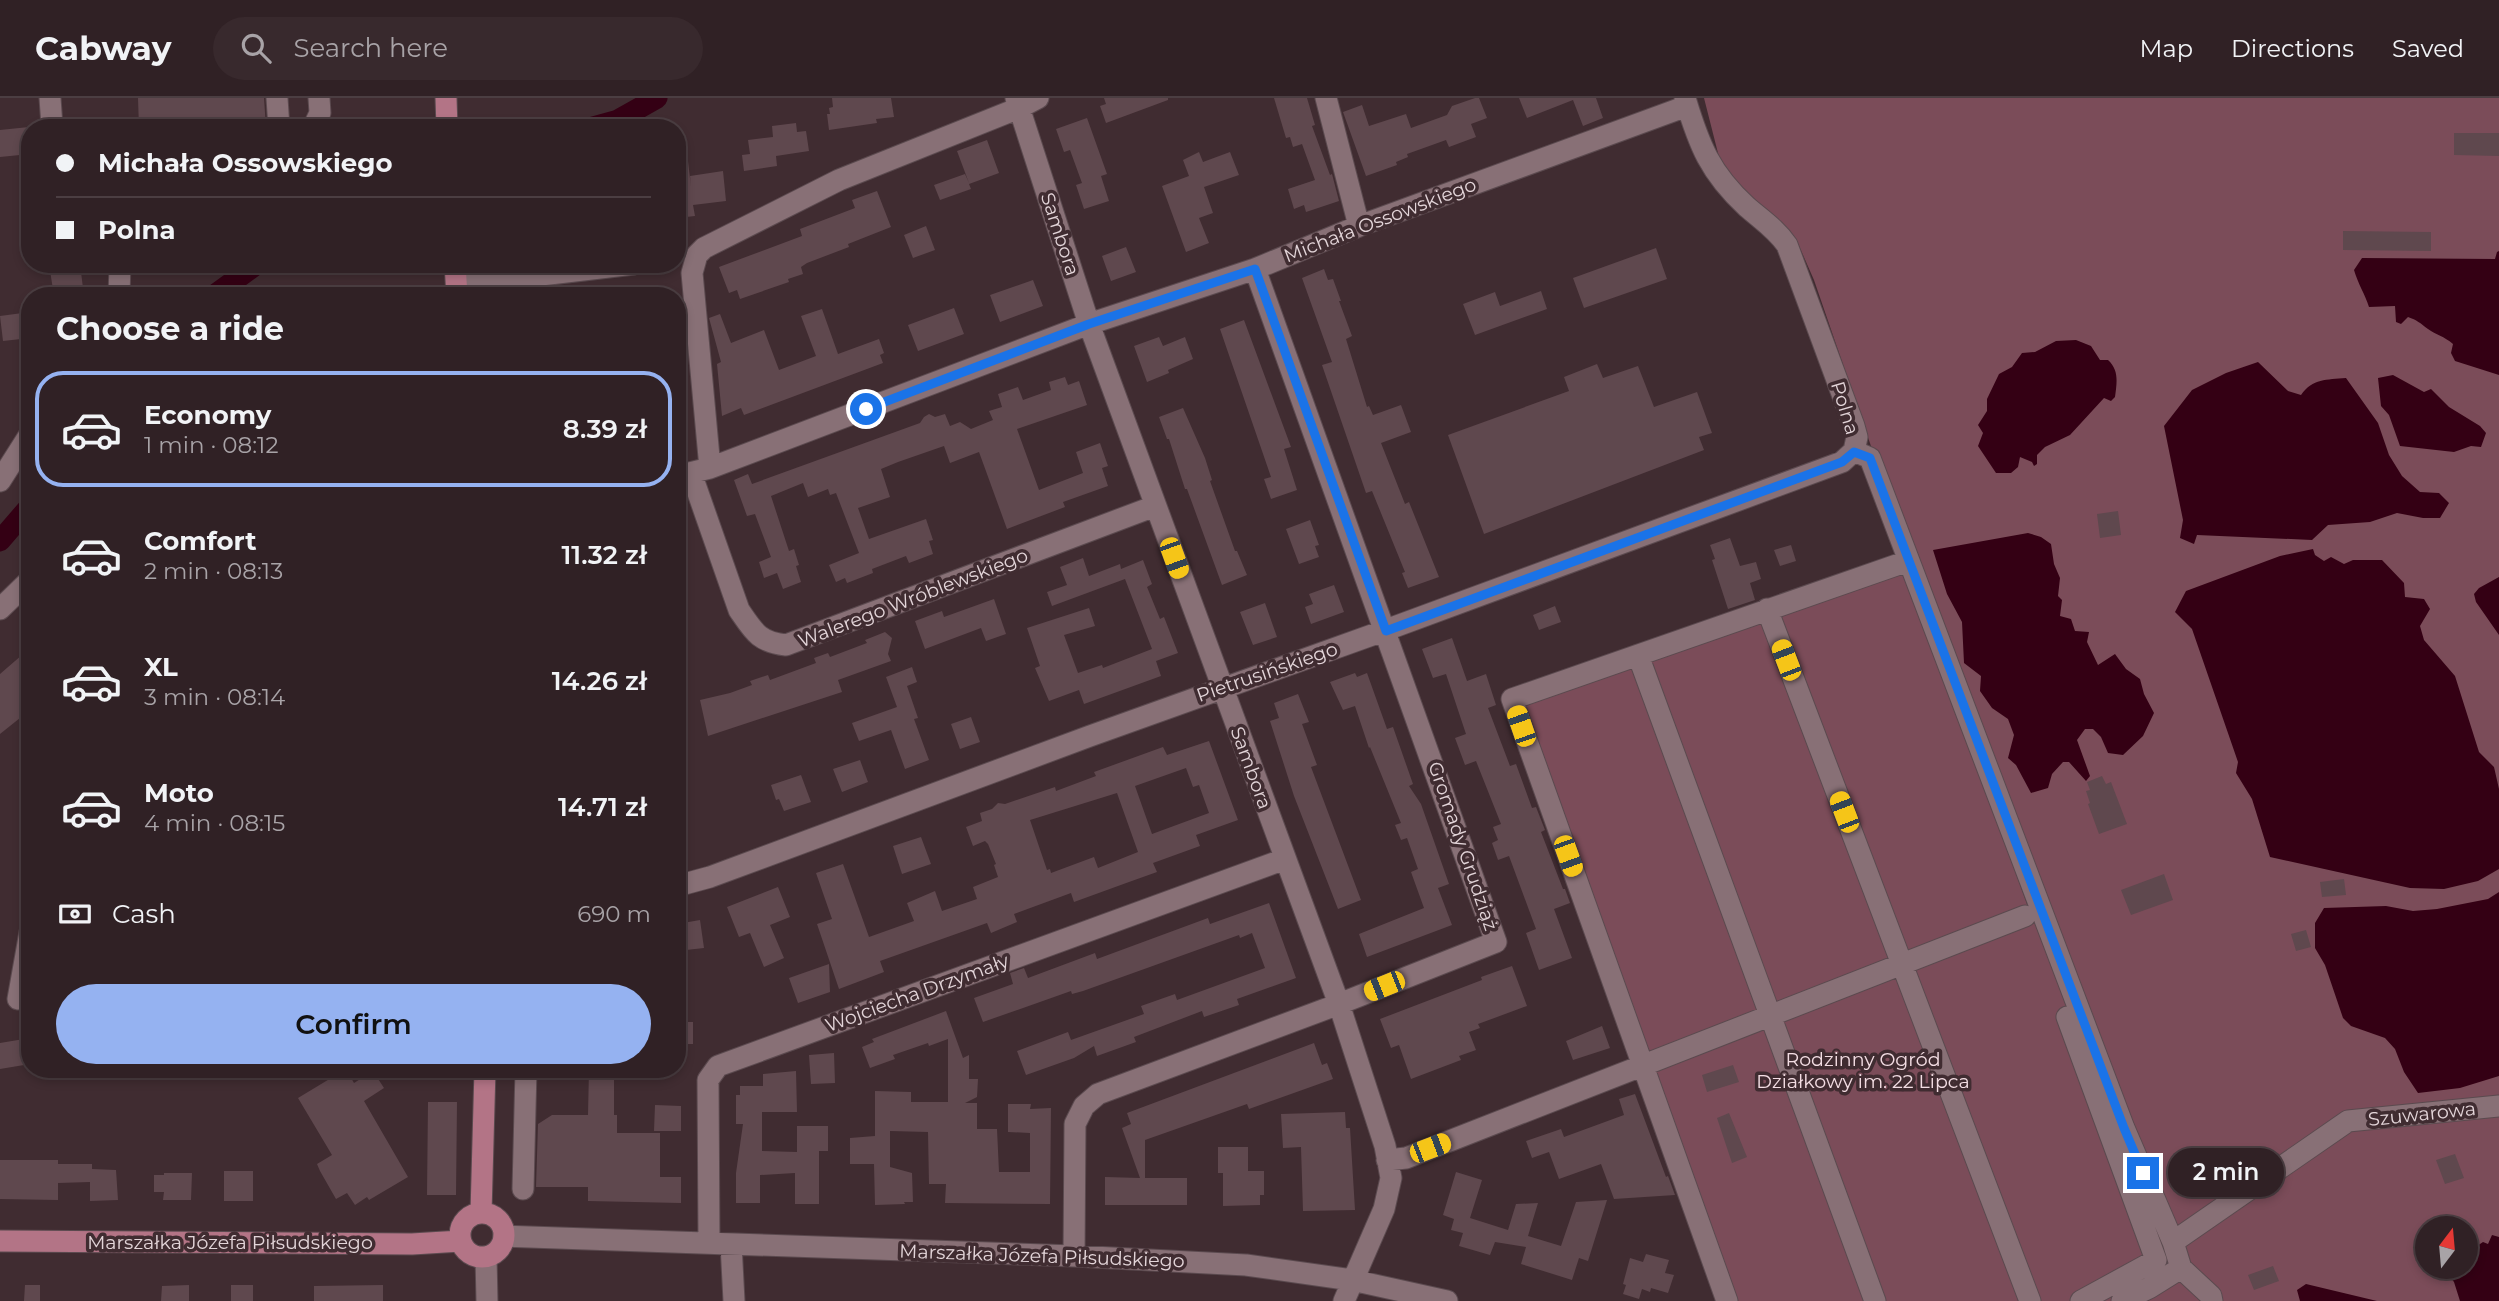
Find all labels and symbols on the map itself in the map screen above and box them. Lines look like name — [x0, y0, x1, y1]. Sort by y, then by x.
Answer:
street label: Michała Ossowskiego — [1281, 173, 1480, 267]
street label: Sambora — [1036, 190, 1084, 278]
street label: Polna — [1826, 379, 1864, 437]
route start — [850, 393, 882, 425]
car — [1157, 535, 1192, 581]
street label: Walerego Wróblewskiego — [795, 543, 1031, 653]
street label: Pietrusińskiego — [1193, 637, 1341, 707]
car — [1769, 637, 1804, 683]
car — [1505, 703, 1538, 749]
street label: Sambora — [1226, 724, 1276, 812]
street label: Gromady Grudziąż — [1423, 759, 1503, 933]
car — [1827, 789, 1862, 835]
car — [1551, 833, 1586, 879]
street label: Wojciecha Drzymały — [822, 949, 1013, 1037]
car — [1361, 968, 1408, 1004]
park label: Rodzinny Ogród Działkowy im. 22 Lipca — [1756, 1048, 1970, 1093]
street label: Szuwarowa — [2367, 1097, 2477, 1131]
car — [1407, 1131, 1454, 1165]
callout: 2 min — [2168, 1148, 2283, 1198]
route end — [2127, 1157, 2159, 1189]
north arrow — [2415, 1216, 2478, 1279]
street label: Marszałka Józefa Piłsudskiego — [87, 1231, 373, 1254]
street label: Marszałka Józefa Piłsudskiego — [899, 1240, 1185, 1272]

